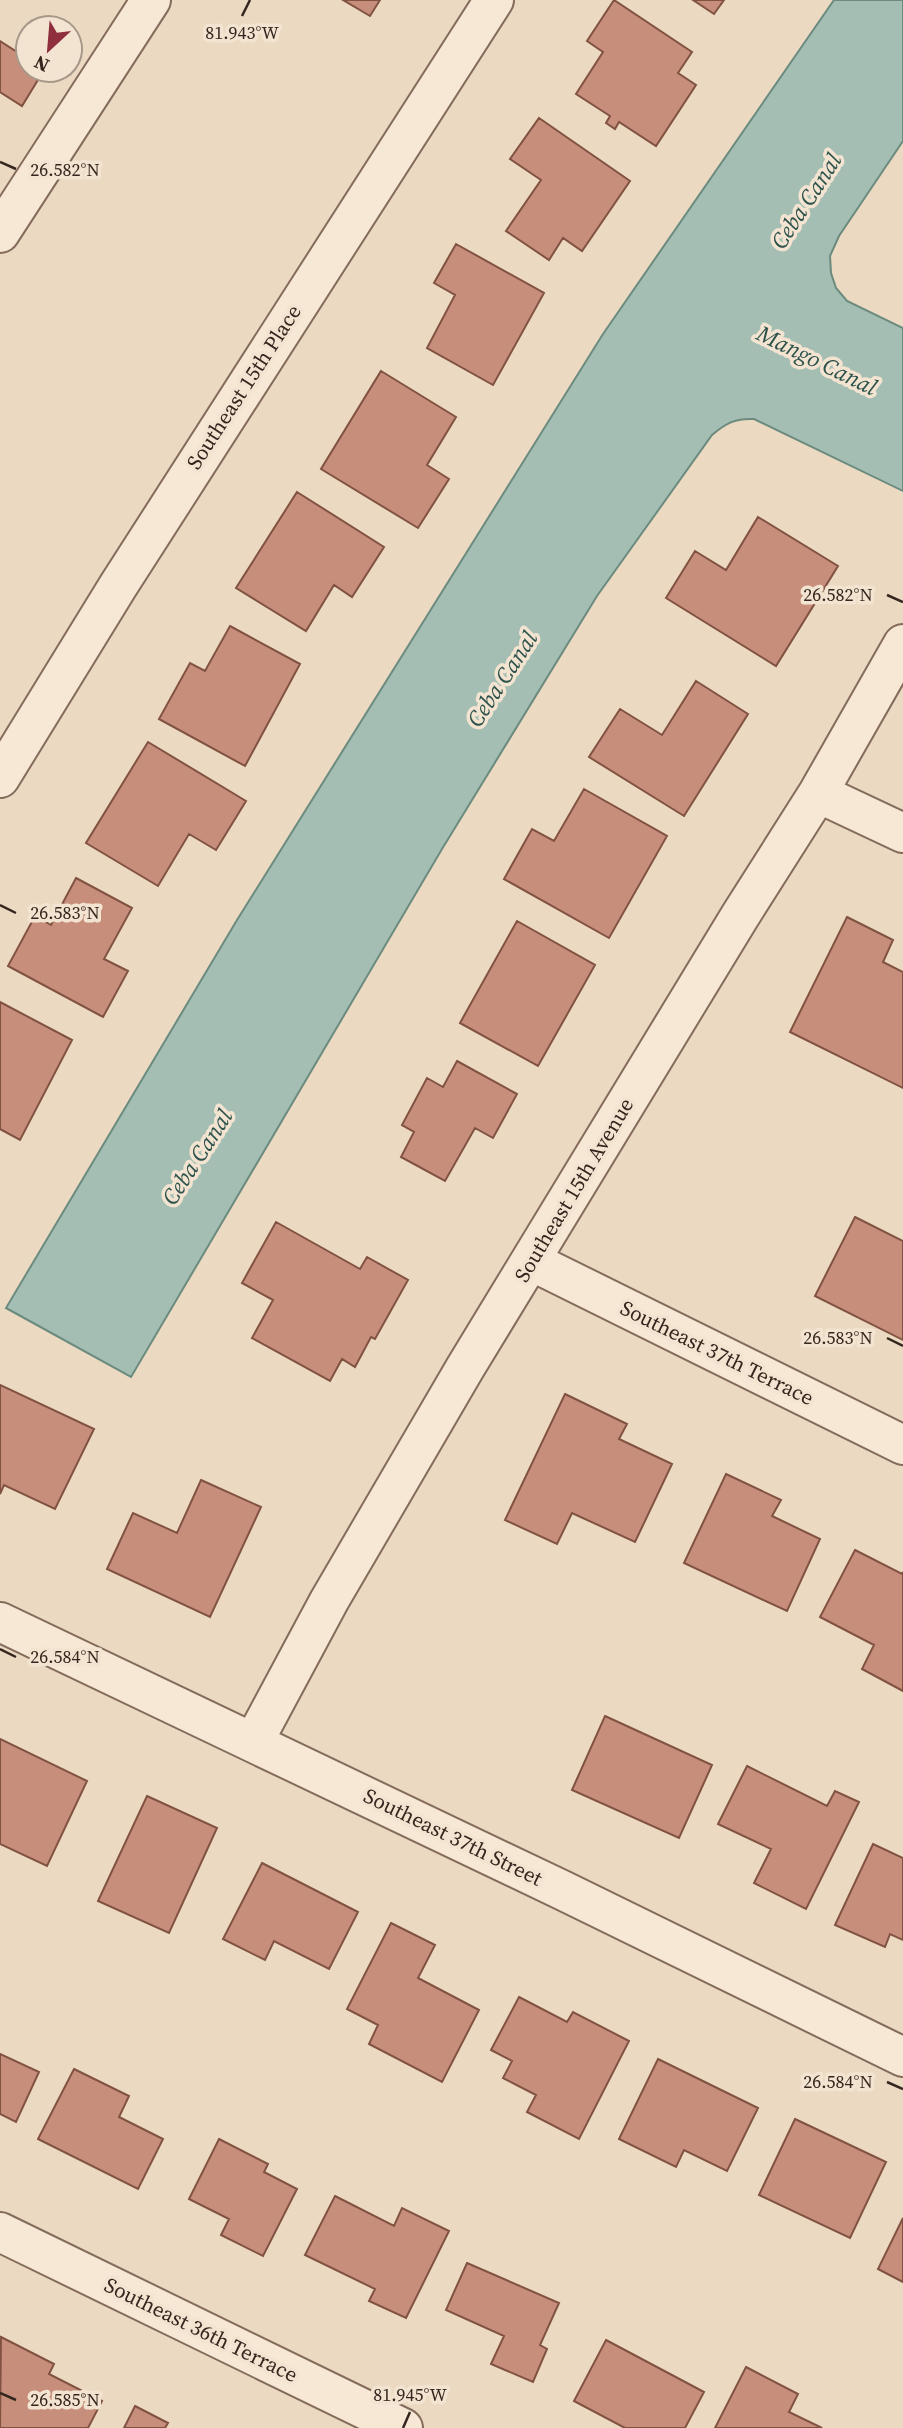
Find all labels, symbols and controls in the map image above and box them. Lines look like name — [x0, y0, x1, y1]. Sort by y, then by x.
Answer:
north arrow — [14, 14, 84, 84]
text: 81.943°W — [205, 20, 279, 45]
text: N — [29, 49, 53, 79]
water label: Ceba Canal — [763, 146, 849, 255]
text: 26.582°N — [30, 157, 100, 182]
street label: Southeast 15th Place — [179, 299, 308, 475]
water label: Mango Canal — [751, 317, 883, 403]
text: 26.582°N — [803, 582, 873, 607]
water label: Ceba Canal — [459, 624, 545, 733]
text: 26.583°N — [30, 900, 100, 925]
street label: Southeast 15th Avenue — [507, 1092, 640, 1287]
water label: Ceba Canal — [154, 1102, 240, 1211]
street label: Southeast 37th Terrace — [616, 1293, 819, 1412]
text: 26.583°N — [803, 1325, 873, 1350]
text: 26.584°N — [30, 1644, 100, 1669]
street label: Southeast 37th Street — [359, 1781, 548, 1892]
text: 26.584°N — [803, 2069, 873, 2094]
street label: Southeast 36th Terrace — [100, 2270, 303, 2389]
text: 81.945°W — [373, 2382, 447, 2407]
text: 26.585°N — [30, 2387, 100, 2412]

